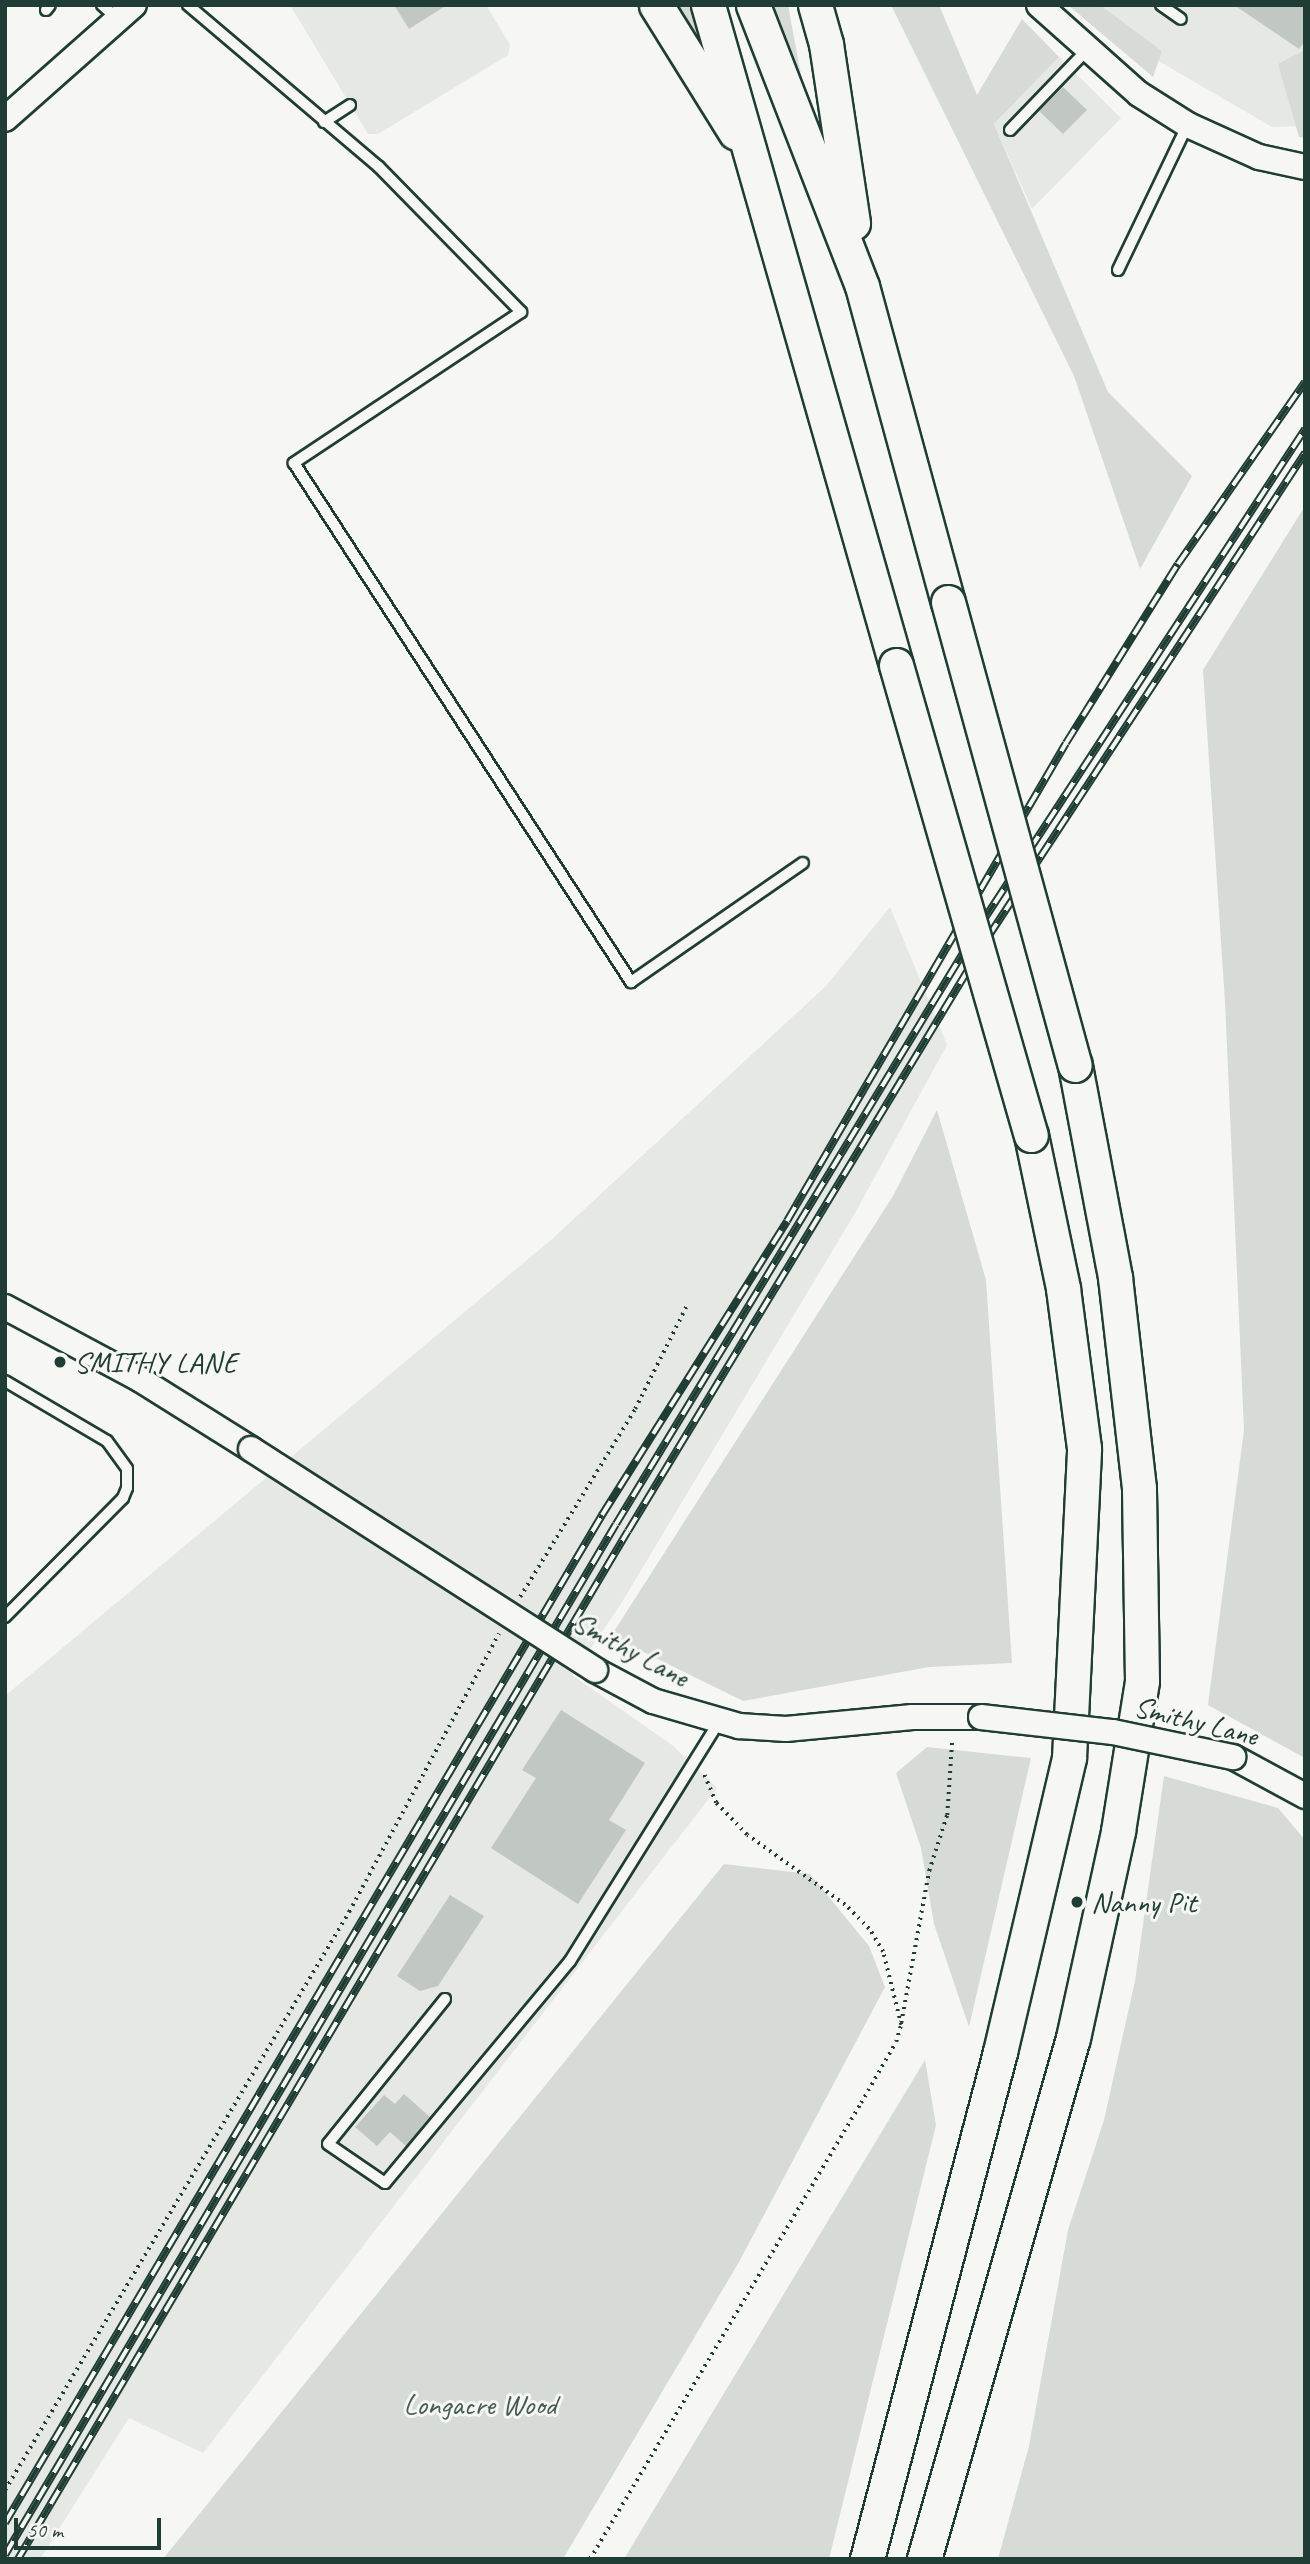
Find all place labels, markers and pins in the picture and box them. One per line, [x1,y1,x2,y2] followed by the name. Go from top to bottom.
[74,1344,236,1380] place label: SMITHY LANE
[52,1354,68,1370] marker: SMITHY LANE
[1091,1884,1196,1920] place label: Nanny Pit
[1069,1894,1085,1910] marker: Nanny Pit

